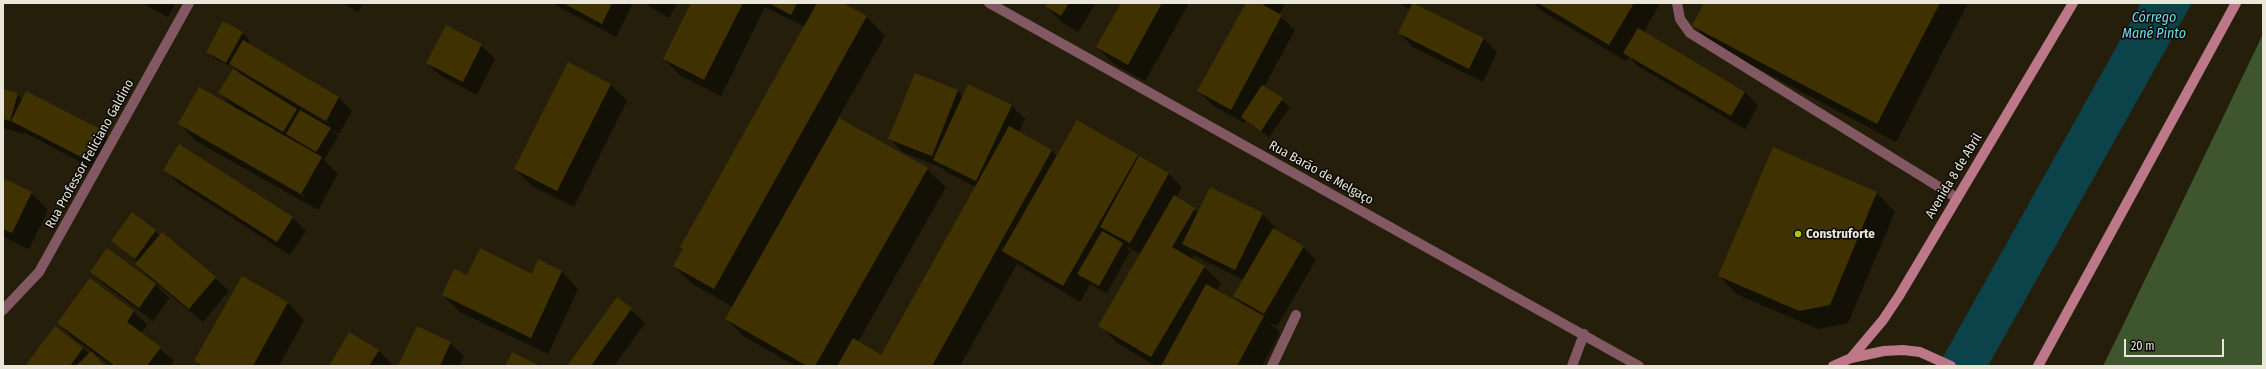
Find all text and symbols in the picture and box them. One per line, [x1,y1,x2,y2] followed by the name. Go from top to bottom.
[2122,10,2186,42] water label: Córrego Mané Pinto
[42,77,138,231] street label: Rua Professor Feliciano Galdino
[1922,131,1986,221] street label: Avenida 8 de Abril
[1266,138,1376,208] street label: Rua Barão de Melgaço
[1806,226,1875,242] place label: Construforte
[1793,229,1803,239] marker: Construforte
[2126,331,2226,357] scale bar
[2131,339,2155,353] text: 20 m

